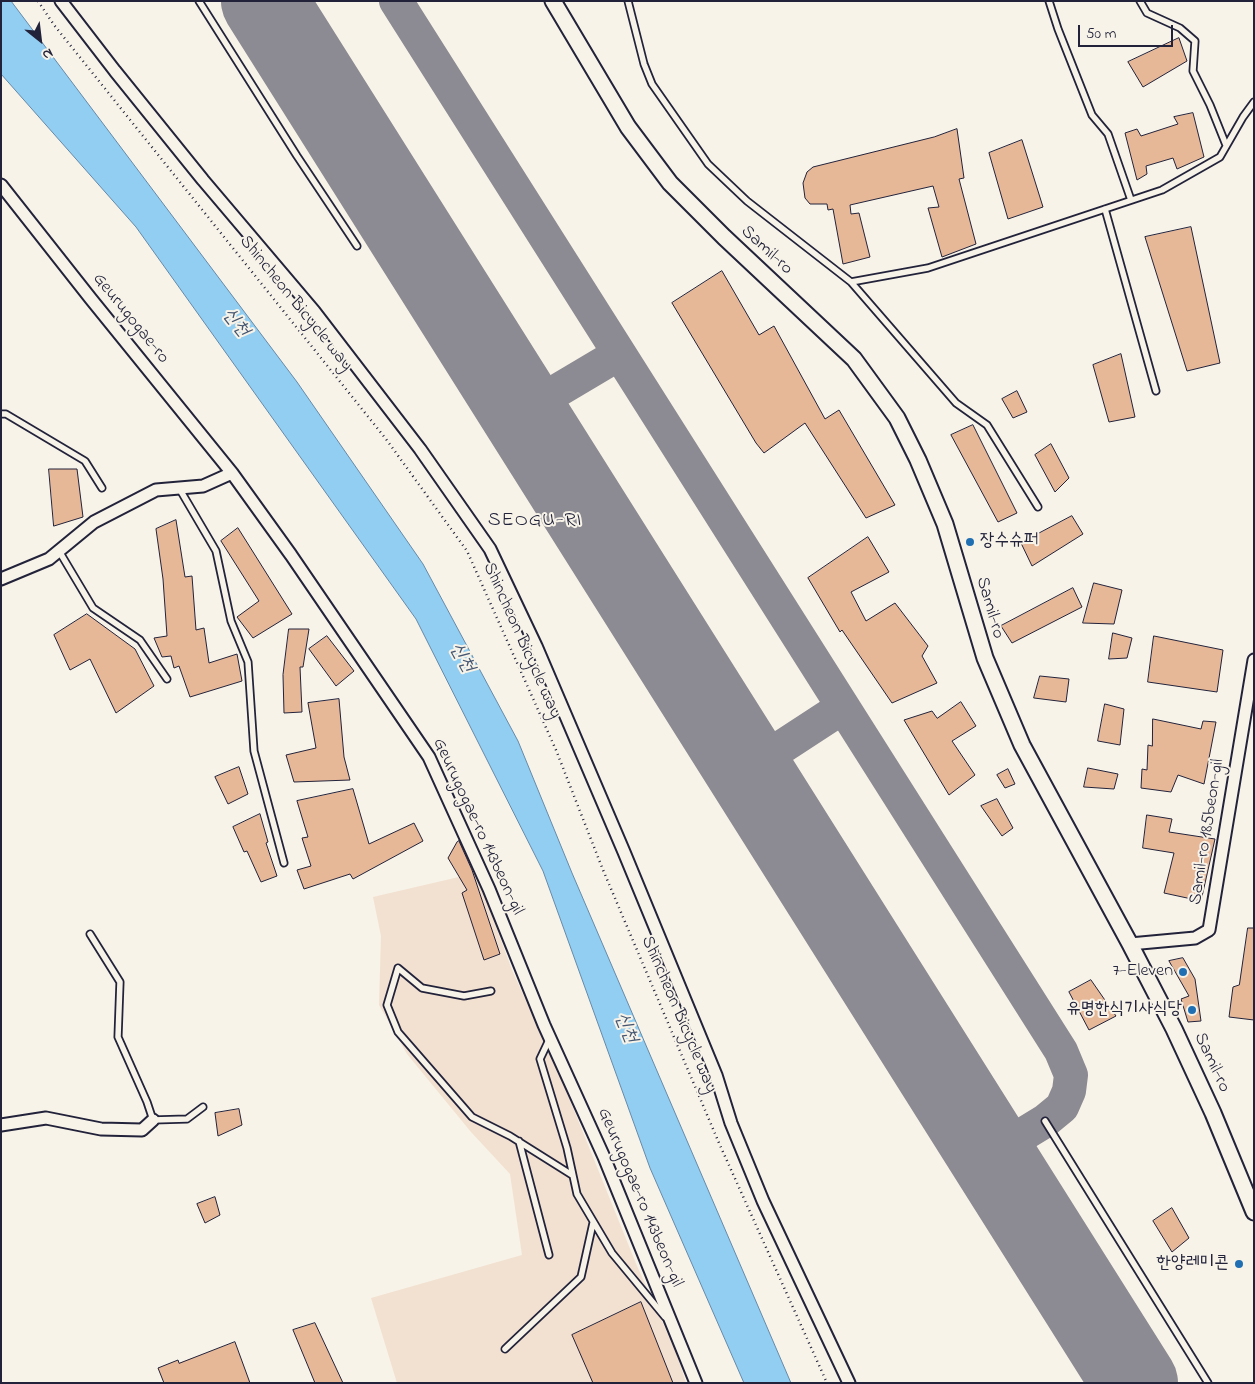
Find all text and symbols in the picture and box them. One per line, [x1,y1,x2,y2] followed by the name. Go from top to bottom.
[15,15,65,65] north arrow
[1080,15,1175,47] scale bar
[1086,23,1116,45] text: 50 m
[38,42,57,65] text: N
[736,222,796,280] street label: Samil-ro
[234,232,356,376] street label: Shincheon Bicycle way
[87,269,173,369] street label: Geurugogae-ro
[217,304,253,342] water label: 신천
[487,510,583,534] district label: SEOGU-RI
[980,531,1038,553] place label: 장수슈퍼
[964,536,976,548] marker: 장수슈퍼
[477,560,565,722] street label: Shincheon Bicycle way
[970,575,1008,641] street label: Samil-ro
[444,639,478,677] water label: 신천
[427,735,527,919] street label: Geurugogae-ro 143beon-gil
[1186,758,1230,906] street label: Samil-ro 185beon-gil
[635,933,721,1097] street label: Shincheon Bicycle way
[1112,961,1173,983] place label: 7-Eleven
[1177,966,1189,978] marker: 7-Eleven
[1066,999,1182,1021] place label: 유명한식기사식당
[1186,1004,1198,1016] marker: 유명한식기사식당
[609,1010,641,1046] water label: 신천
[1188,1030,1234,1096] street label: Samil-ro
[591,1105,687,1291] street label: Geurugogae-ro 143beon-gil
[1157,1253,1229,1275] place label: 한양레미콘
[1233,1258,1245,1270] marker: 한양레미콘

